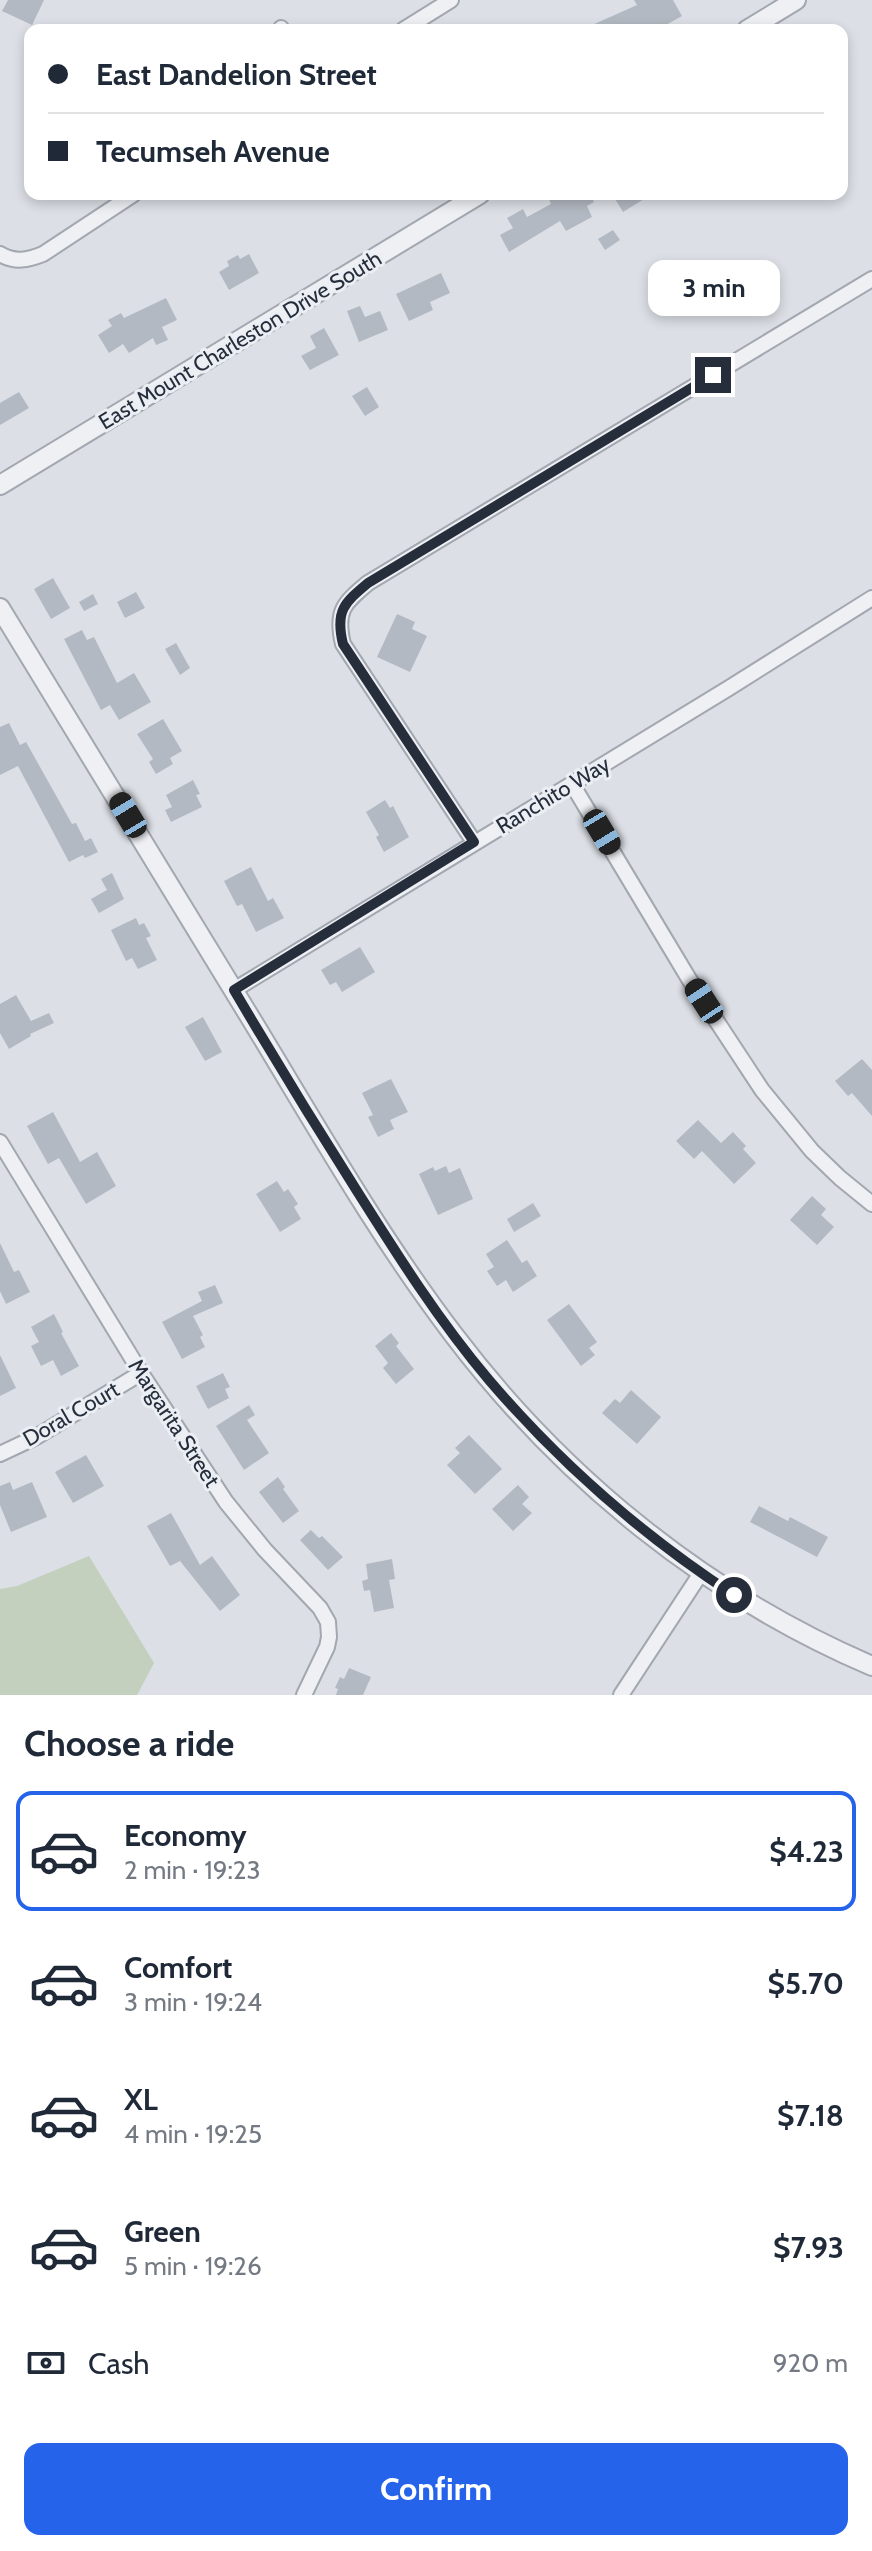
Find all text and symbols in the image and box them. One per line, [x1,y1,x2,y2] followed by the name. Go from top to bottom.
[96,56,377,93] text: East Dandelion Street
[96,133,330,170] text: Tecumseh Avenue
[94,245,386,435] street label: East Mount Charleston Drive South
[647,259,779,315] callout: 3 min
[682,272,746,304] text: 3 min
[695,357,731,393] route end
[491,750,615,840] street label: Ranchito Way
[105,788,151,842] car
[579,805,625,859] car
[681,974,727,1028] car
[122,1354,226,1493] street label: Margarita Street
[18,1375,124,1452] street label: Doral Court
[716,1577,752,1613] route start
[24,1721,234,1765] text: Choose a ride
[28,1815,100,1887] icon: car
[124,1817,247,1854] text: Economy
[769,1833,844,1870] text: $4.23
[124,1854,261,1886] text: 2 min · 19:23
[28,1947,100,2019] icon: car
[124,1949,232,1986] text: Comfort
[768,1965,844,2002] text: $5.70
[124,1986,262,2018] text: 3 min · 19:24
[28,2079,100,2151] icon: car
[124,2081,158,2118] text: XL
[777,2097,844,2134] text: $7.18
[124,2118,262,2150] text: 4 min · 19:25
[28,2211,100,2283] icon: car
[124,2213,201,2250] text: Green
[773,2229,844,2266] text: $7.93
[124,2250,262,2282] text: 5 min · 19:26
[24,2341,68,2385] icon: cash
[88,2345,150,2382] text: Cash
[773,2347,848,2379] text: 920 m
[24,2443,848,2535] button: Confirm

